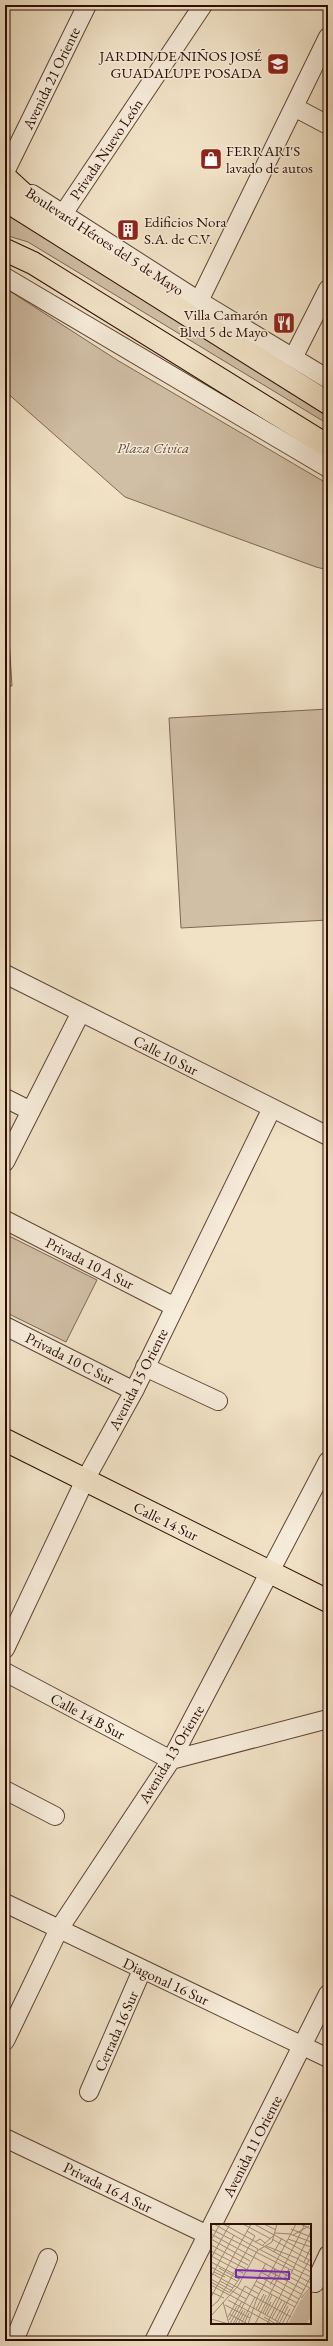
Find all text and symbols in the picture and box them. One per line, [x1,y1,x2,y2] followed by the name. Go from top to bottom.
[18,24,84,133] street label: Avenida 21 Oriente
[98,46,263,82] place label: JARDIN DE NIÑOS JOSÉ GUADALUPE POSADA
[265,51,291,77] school or university icon: JARDIN DE NIÑOS JOSÉ GUADALUPE POSADA
[65,95,147,203] street label: Privada Nuevo León
[226,141,313,177] place label: FERRARI'S lavado de autos
[198,146,224,172] shop icon: FERRARI'S lavado de autos
[22,183,188,299] street label: Boulevard Héroes del 5 de Mayo
[144,212,226,248] place label: Edificios Nora S.A. de C.V.
[115,217,141,243] building icon: Edificios Nora S.A. de C.V.
[179,305,268,341] place label: Villa Camarón Blvd 5 de Mayo
[271,310,297,336] restaurant icon: Villa Camarón Blvd 5 de Mayo
[117,438,189,457] park label: Plaza Cívica
[131,1031,201,1079] street label: Calle 10 Sur
[43,1233,137,1293] street label: Privada 10 A Sur
[104,1325,172,1434] street label: Avenida 15 Oriente
[23,1328,117,1388] street label: Privada 10 C Sur
[130,1497,202,1545] street label: Calle 14 Sur
[47,1688,129,1744] street label: Calle 14 B Sur
[134,1701,208,1807] street label: Avenida 13 Oriente
[120,1953,212,2009] street label: Diagonal 16 Sur
[90,1988,142,2074] street label: Cerrada 16 Sur
[218,2092,286,2201] street label: Avenida 11 Oriente
[60,2157,156,2217] street label: Privada 16 A Sur
[211,2224,311,2324] inset map

